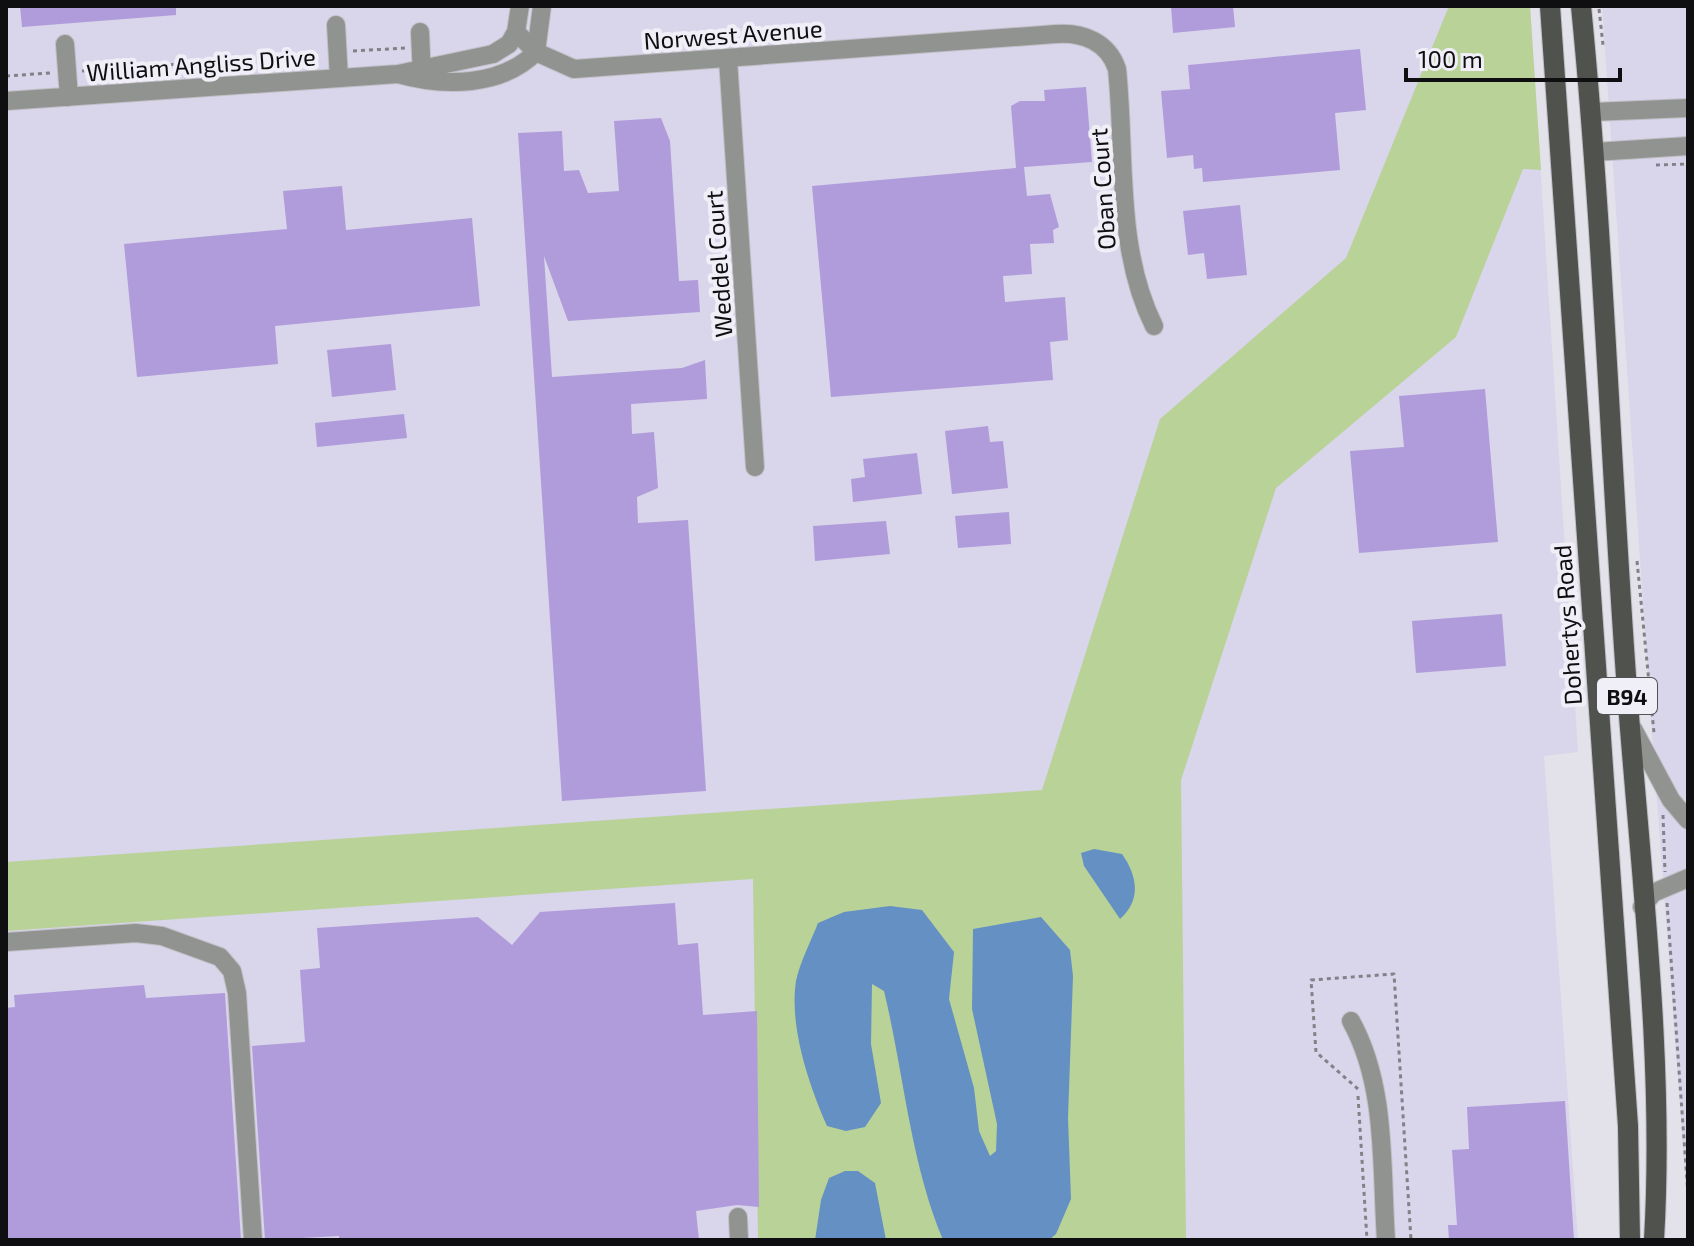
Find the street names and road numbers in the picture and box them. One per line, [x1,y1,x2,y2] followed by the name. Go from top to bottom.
[643,13,823,55] street label: Norwest Avenue
[85,42,317,86] street label: William Angliss Drive
[1083,127,1121,251] street label: Oban Court
[698,190,738,338] street label: Weddel Court
[1547,544,1587,706] street label: Dohertys Road
[1597,678,1657,714] road number: B94

